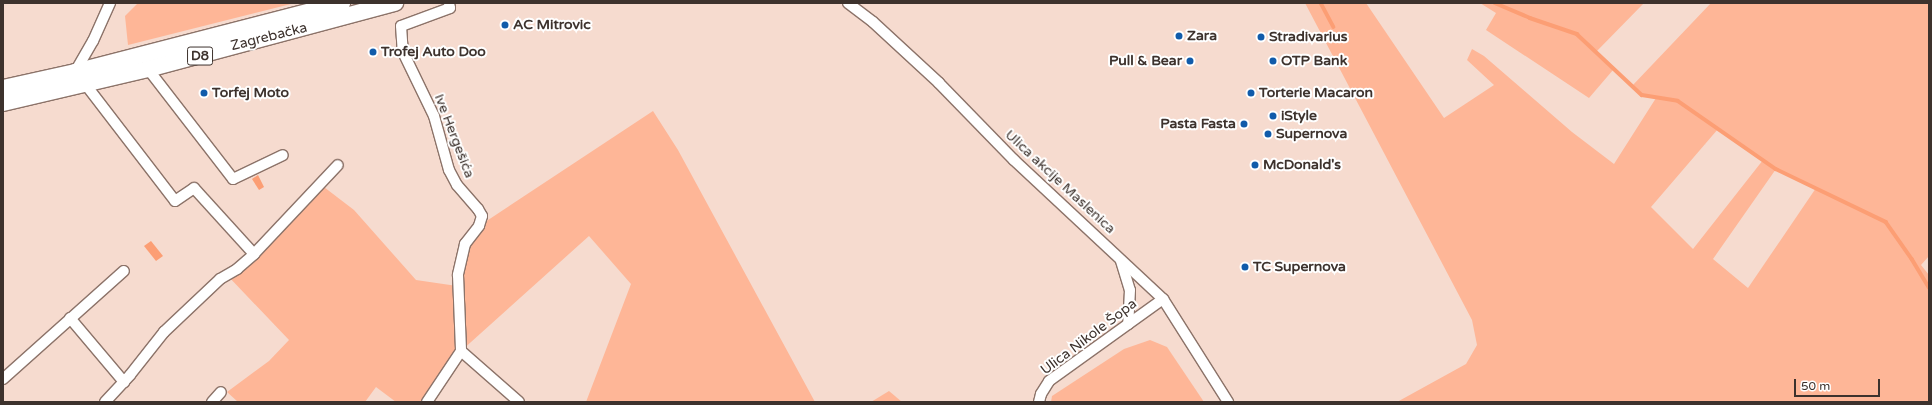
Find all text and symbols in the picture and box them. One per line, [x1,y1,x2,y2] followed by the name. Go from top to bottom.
[513,17,591,33] place label: AC Mitrovic
[229,19,309,55] street label: Zagrebačka
[500,20,510,30] marker: AC Mitrovic
[1187,28,1217,44] place label: Zara
[1269,29,1348,45] place label: Stradivarius
[1174,31,1184,41] marker: Zara
[1256,32,1266,42] marker: Stradivarius
[381,44,486,60] place label: Trofej Auto Doo
[187,45,213,67] road number: D8
[368,47,378,57] marker: Trofej Auto Doo
[1109,53,1182,69] place label: Pull & Bear
[1281,53,1347,69] place label: OTP Bank
[1185,56,1195,66] marker: Pull & Bear
[1268,56,1278,66] marker: OTP Bank
[212,85,289,101] place label: Torfej Moto
[1259,85,1373,101] place label: Torterie Macaron
[199,88,209,98] marker: Torfej Moto
[1246,88,1256,98] marker: Torterie Macaron
[430,92,478,180] street label: Ive Hergešića
[1281,108,1317,124] place label: iStyle
[1268,111,1278,121] marker: iStyle
[1160,116,1236,132] place label: Pasta Fasta
[1239,119,1249,129] marker: Pasta Fasta
[1276,126,1347,142] place label: Supernova
[1001,127,1119,237] street label: Ulica akcije Maslenica
[1263,129,1273,139] marker: Supernova
[1263,157,1341,173] place label: McDonald's
[1250,160,1260,170] marker: McDonald's
[1253,259,1346,275] place label: TC Supernova
[1240,262,1250,272] marker: TC Supernova
[1038,295,1140,379] street label: Ulica Nikole Šopa
[1796,371,1882,397] scale bar
[1801,379,1830,393] text: 50 m

